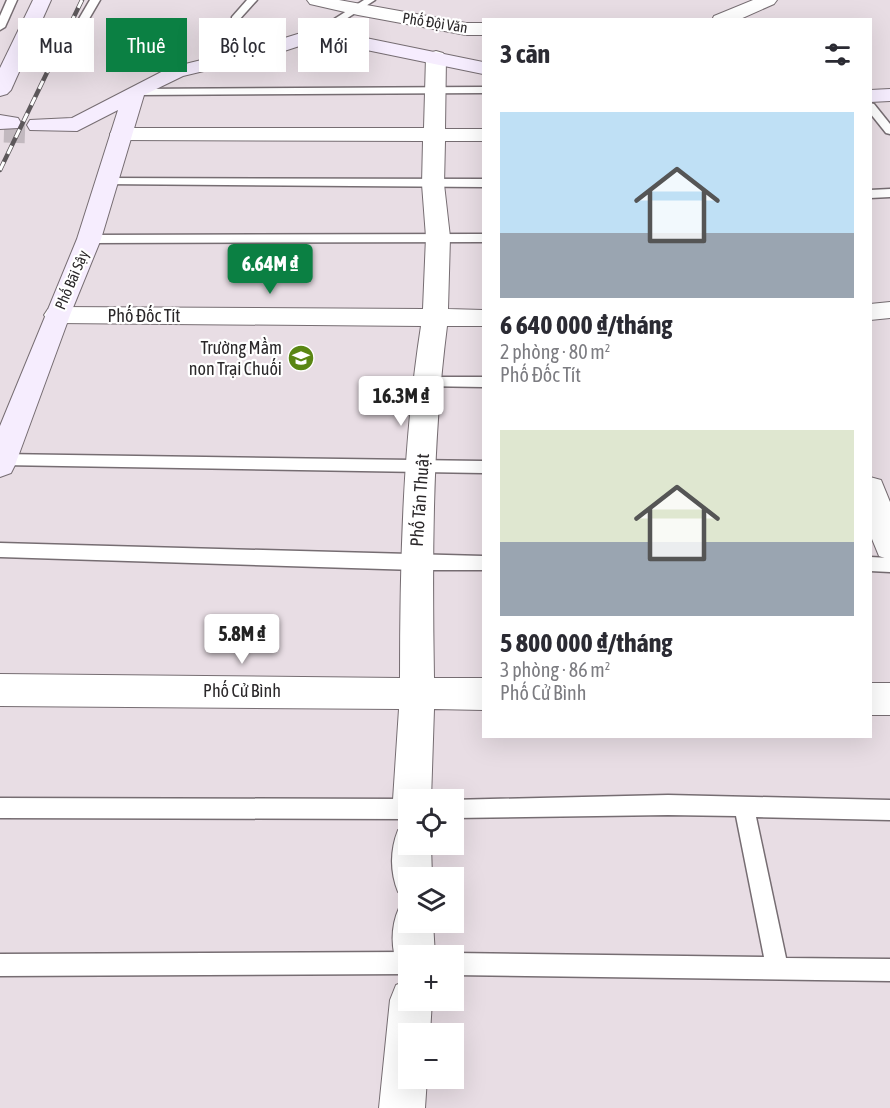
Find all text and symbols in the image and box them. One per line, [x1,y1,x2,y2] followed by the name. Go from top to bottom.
[401,9,469,36] street label: Phố Đội Văn
[18,18,94,72] chip: Mua
[106,18,187,72] chip: Thuê
[199,18,286,72] chip: Bộ lọc
[298,18,369,72] chip: Mới
[821,38,854,71] icon: filters
[500,39,550,69] text: 3 căn
[623,151,731,259] icon: home
[215,244,325,295] pin: 6.64M ₫
[51,248,92,312] street label: Phố Bãi Sậy
[242,252,298,275] text: 6.64M ₫
[107,304,181,326] street label: Phố Đốc Tít
[500,310,672,340] text: 6 640 000 ₫/tháng
[189,336,282,379] place label: Trường Mầm non Trại Chuối
[500,340,610,363] text: 2 phòng · 80 m²
[286,343,316,373] school or university icon: Trường Mầm non Trại Chuối
[500,363,581,386] text: Phố Đốc Tít
[346,376,456,427] pin: 16.3M ₫
[373,384,429,407] text: 16.3M ₫
[405,453,433,547] street label: Phố Tán Thuật
[623,469,731,577] icon: home
[193,614,291,665] pin: 5.8M ₫
[218,622,266,645] text: 5.8M ₫
[500,628,672,658] text: 5 800 000 ₫/tháng
[500,658,610,681] text: 3 phòng · 86 m²
[203,679,281,701] street label: Phố Cử Bình
[500,681,587,704] text: Phố Cử Bình
[398,789,464,1089] map controls
[398,789,464,855] button: locate
[398,867,464,933] button: layers
[398,945,464,1011] button: +
[398,1023,464,1089] button: −

